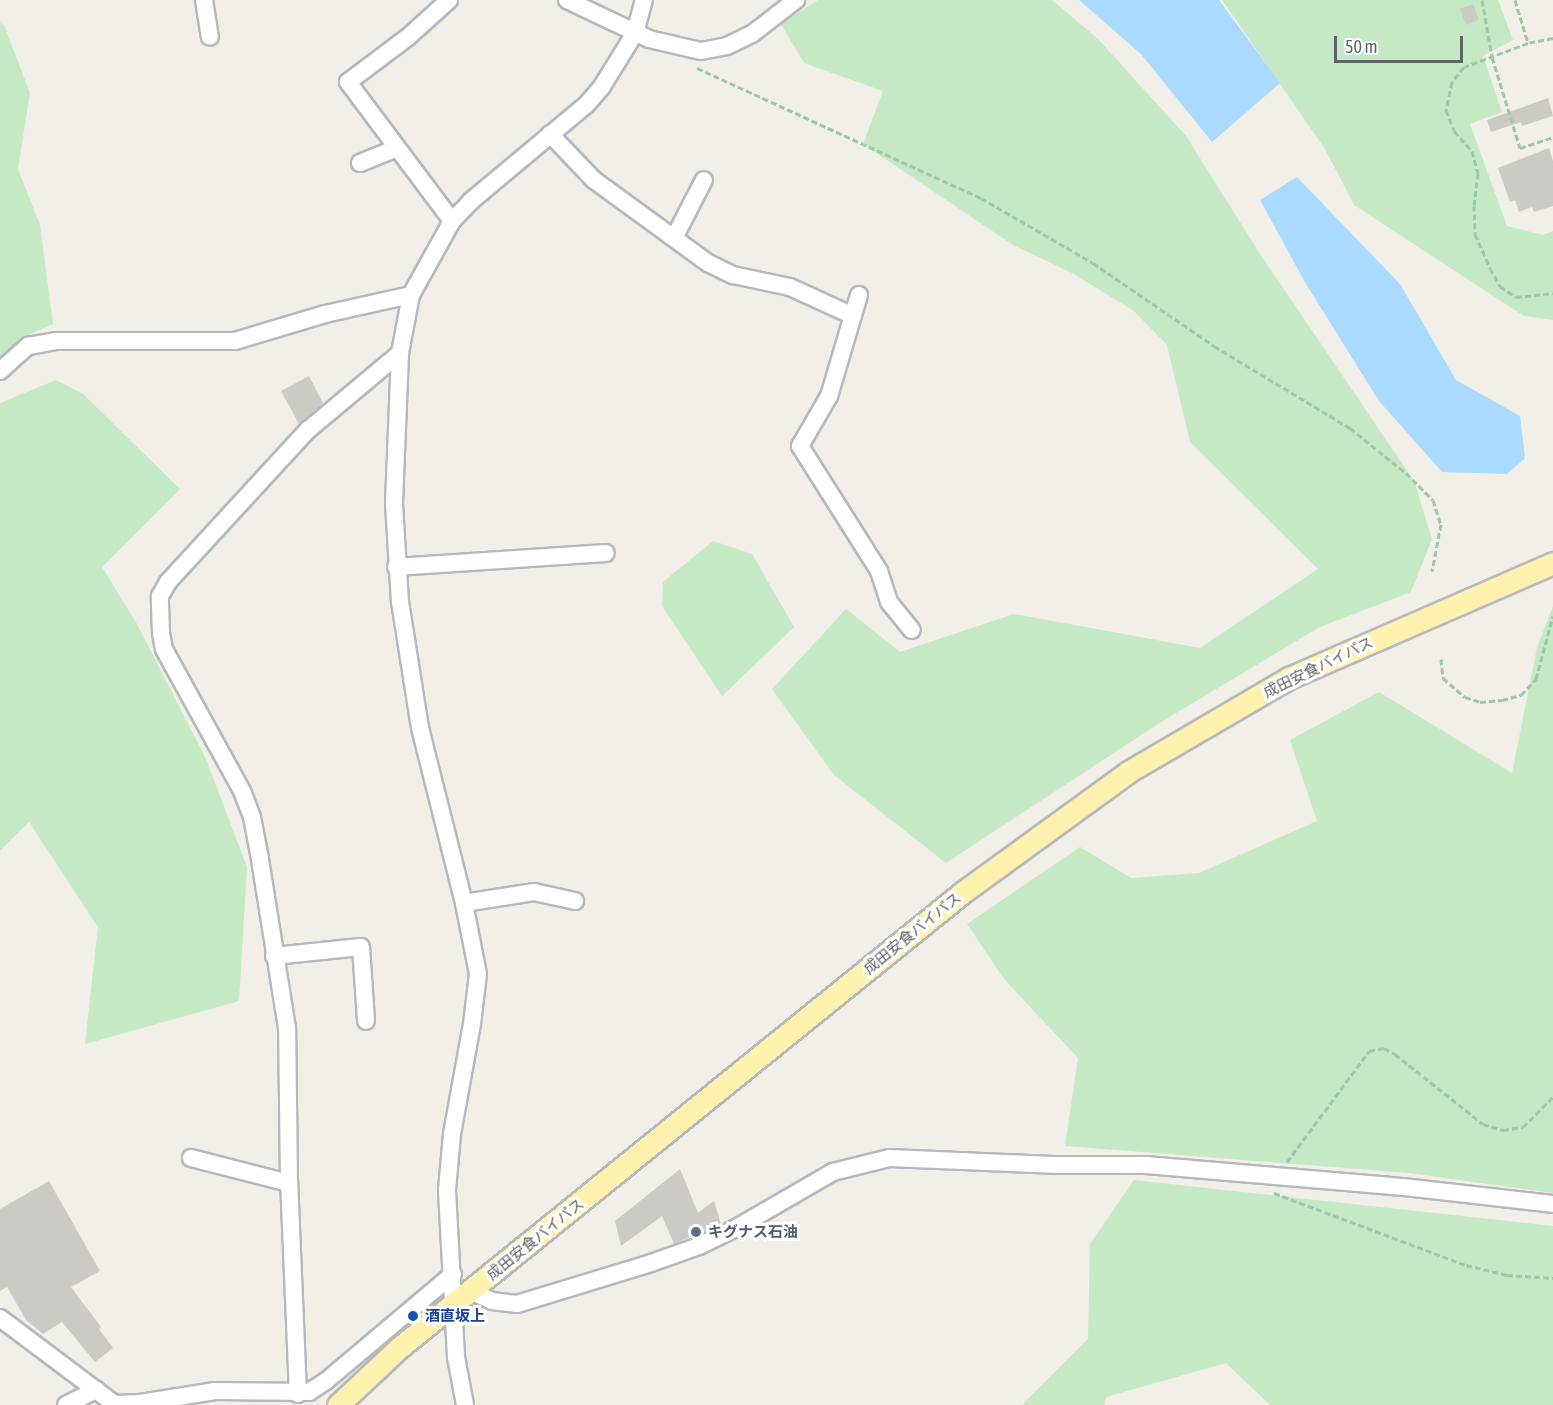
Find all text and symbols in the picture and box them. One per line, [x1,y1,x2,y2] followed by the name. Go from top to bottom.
[1337,24,1466,62] scale bar
[1345,36,1377,57] text: 50 m
[1260,633,1376,701] street label: 成田安食バイパス
[860,888,964,978] street label: 成田安食バイパス
[483,1194,587,1284] street label: 成田安食バイパス
[708,1223,798,1241] place label: キグナス石油
[689,1225,703,1239] marker: キグナス石油
[425,1307,485,1325] place label: 酒直坂上
[406,1309,420,1323] marker: 酒直坂上

